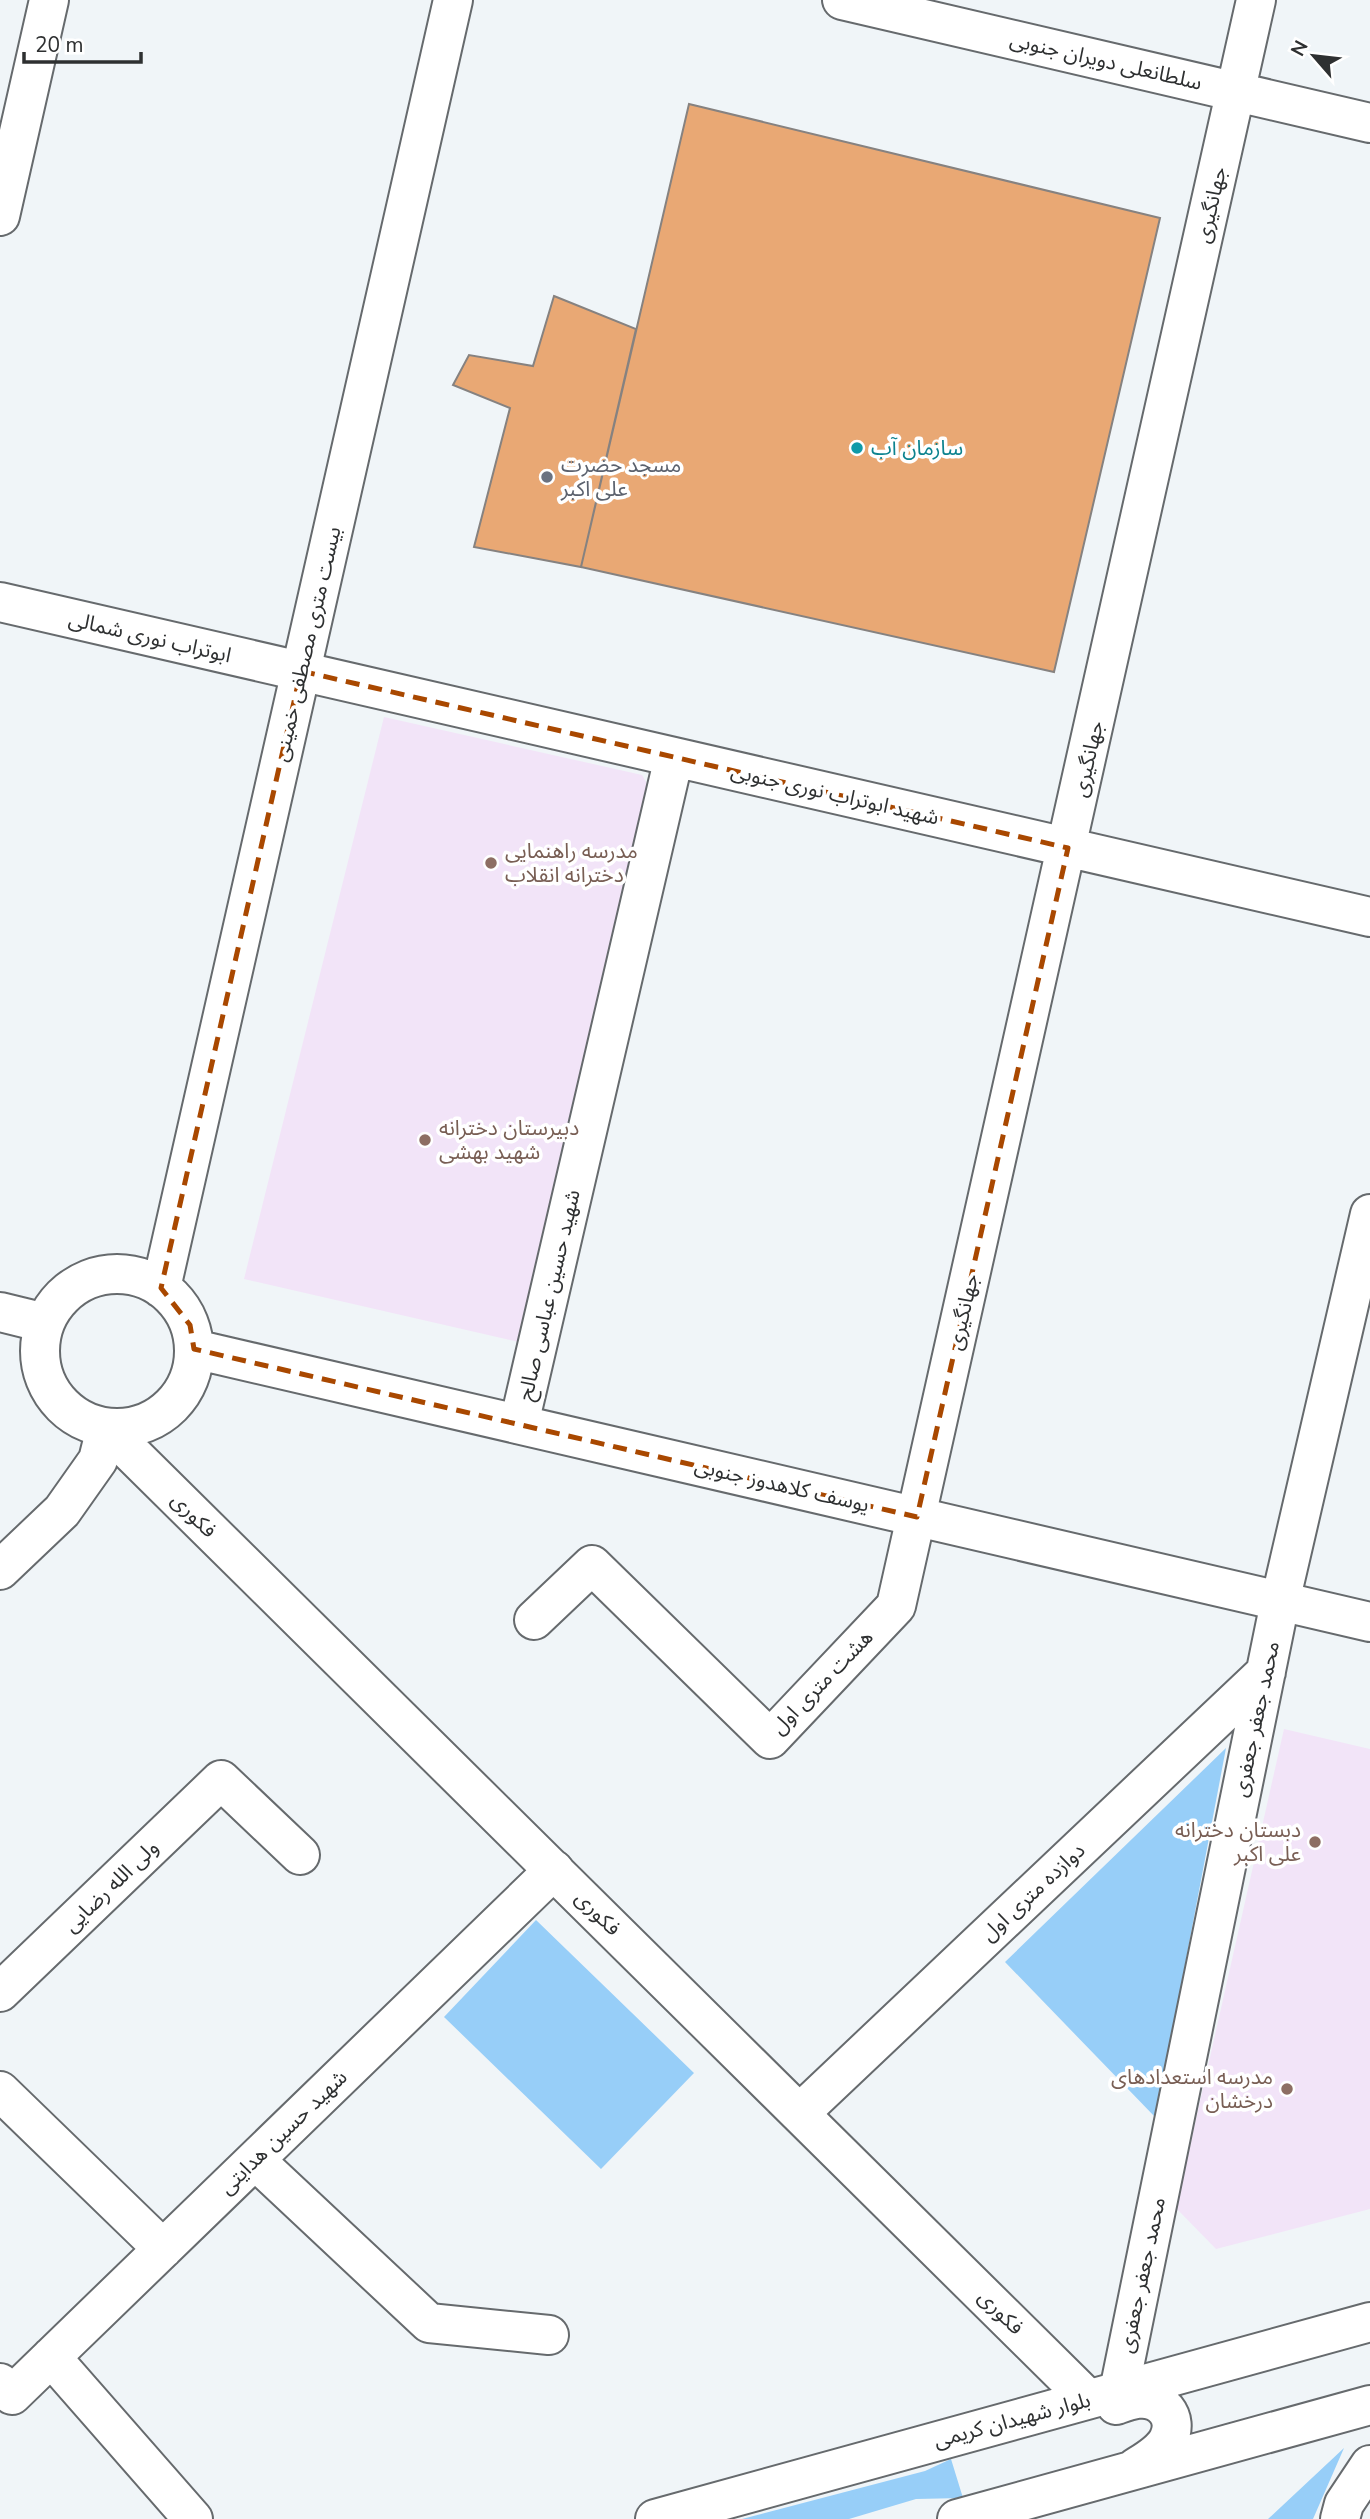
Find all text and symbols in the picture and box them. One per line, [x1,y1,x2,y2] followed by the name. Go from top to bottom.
[24,21,142,65] scale bar
[1279,21,1349,91] north arrow
[1007,25,1205,97] street label: سلطانعلی دویران جنوبی
[35,31,84,59] text: 20 m
[1285,36,1315,61] text: N
[1189,164,1233,246] street label: جهانگیری
[871,434,963,462] place label: سازمان آب
[849,440,865,456] marker: سازمان آب
[560,451,681,503] place label: مسجد حضرت علی اکبر
[539,469,555,485] marker: مسجد حضرت علی اکبر
[266,524,348,764] street label: بیست متری مصطفی خمینی
[66,605,234,669] street label: ابوتراب نوری شمالی
[1066,718,1110,800] street label: جهانگیری
[728,756,942,832] street label: شهید ابوتراب نوری جنوبی
[505,837,638,889] place label: مدرسه راهنمایی دخترانه انقلاب
[483,855,499,871] marker: مدرسه راهنمایی دخترانه انقلاب
[439,1114,579,1166] place label: دبیرستان دخترانه شهید بهشی
[417,1132,433,1148] marker: دبیرستان دخترانه شهید بهشی
[511,1187,588,1403] street label: شهید حسین عباسی صالح
[941,1271,985,1353] street label: جهانگیری
[692,1451,872,1519] street label: یوسف کلاهدوز جنوبی
[165,1486,223,1544] street label: فکوری
[765,1623,879,1741] street label: هشت متری اول
[1226,1639,1286,1799] street label: محمد جعفر جعفری
[1175,1816,1301,1868] place label: دبستان دخترانه علی اکبر
[57,1834,165,1938] street label: ولی الله رضایی
[1307,1834,1323,1850] marker: دبستان دخترانه علی اکبر
[975,1836,1091,1948] street label: دوازده متری اول
[569,1884,627,1942] street label: فکوری
[1111,2063,1273,2115] place label: مدرسه استعدادهای درخشان
[213,2064,353,2200] street label: شهید حسین هدایتی
[1279,2081,1295,2097] marker: مدرسه استعدادهای درخشان
[1112,2195,1172,2355] street label: محمد جعفر جعفری
[972,2283,1030,2341] street label: فکوری
[931,2386,1093,2454] street label: بلوار شهیدان کریمی

